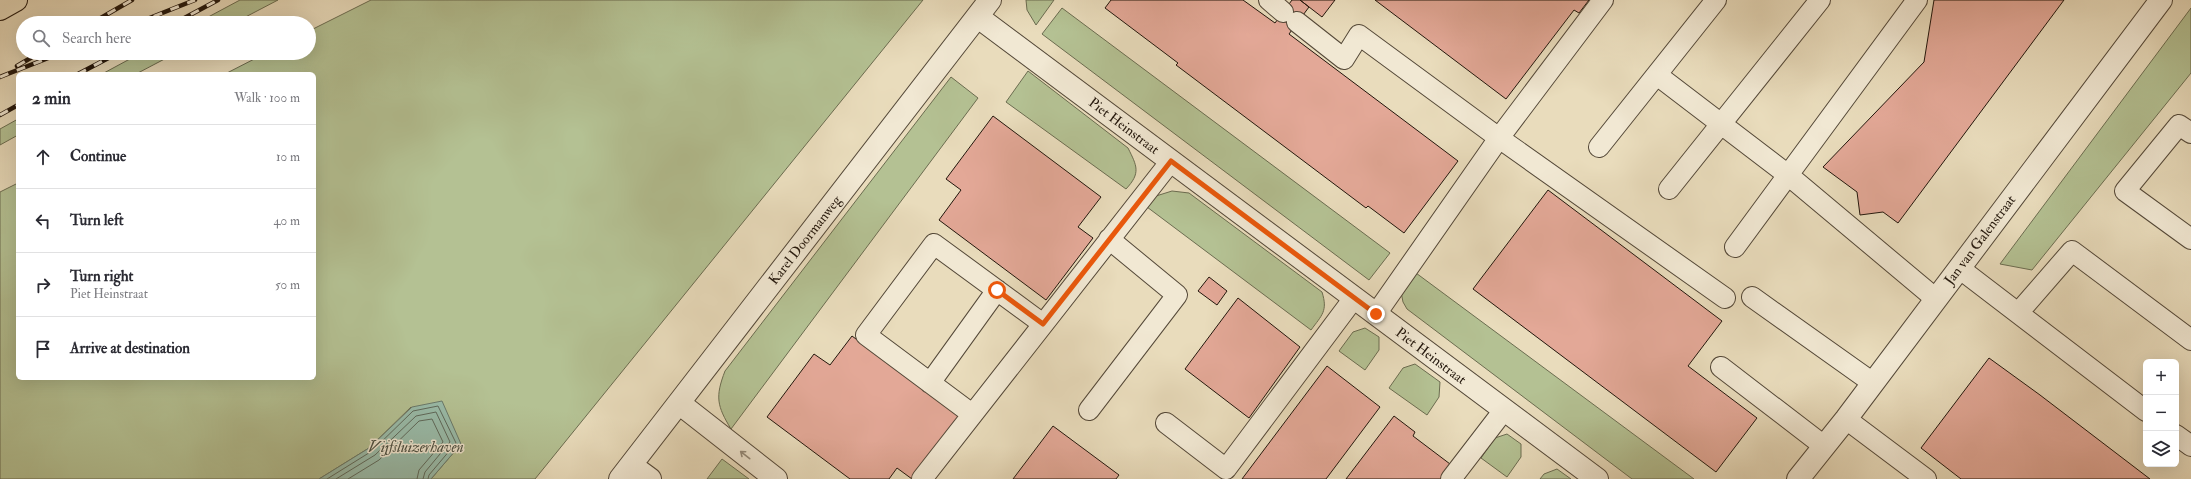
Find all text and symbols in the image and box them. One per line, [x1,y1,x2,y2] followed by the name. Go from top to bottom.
[16,16,316,60] search box
[30,27,52,49] icon: search
[62,29,131,48] text: Search here
[32,88,71,109] text: 2 min
[234,90,300,106] text: Walk · 100 m
[1085,94,1163,158] street label: Piet Heinstraat
[32,146,54,168] icon: ahead
[70,147,126,166] text: Continue
[276,149,300,165] text: 10 m
[765,191,846,288] street label: Karel Doormanweg
[1940,191,2020,289] street label: Jan van Galenstraat
[32,210,54,232] icon: left
[70,211,124,230] text: Turn left
[274,213,300,229] text: 40 m
[70,267,133,286] text: Turn right
[32,274,54,296] icon: right
[275,277,300,293] text: 50 m
[988,281,1006,299] route start
[70,286,148,302] text: Piet Heinstraat
[1367,305,1385,323] route end
[1392,324,1470,388] street label: Piet Heinstraat
[32,338,54,360] icon: arrive
[70,339,190,358] text: Arrive at destination
[2143,359,2179,467] map controls
[2143,359,2179,395] button: +
[2143,395,2179,431] button: −
[2143,431,2179,467] button: layers
[368,438,464,457] water label: Vijfsluizerhaven
[740,451,751,459] one-way arrow

